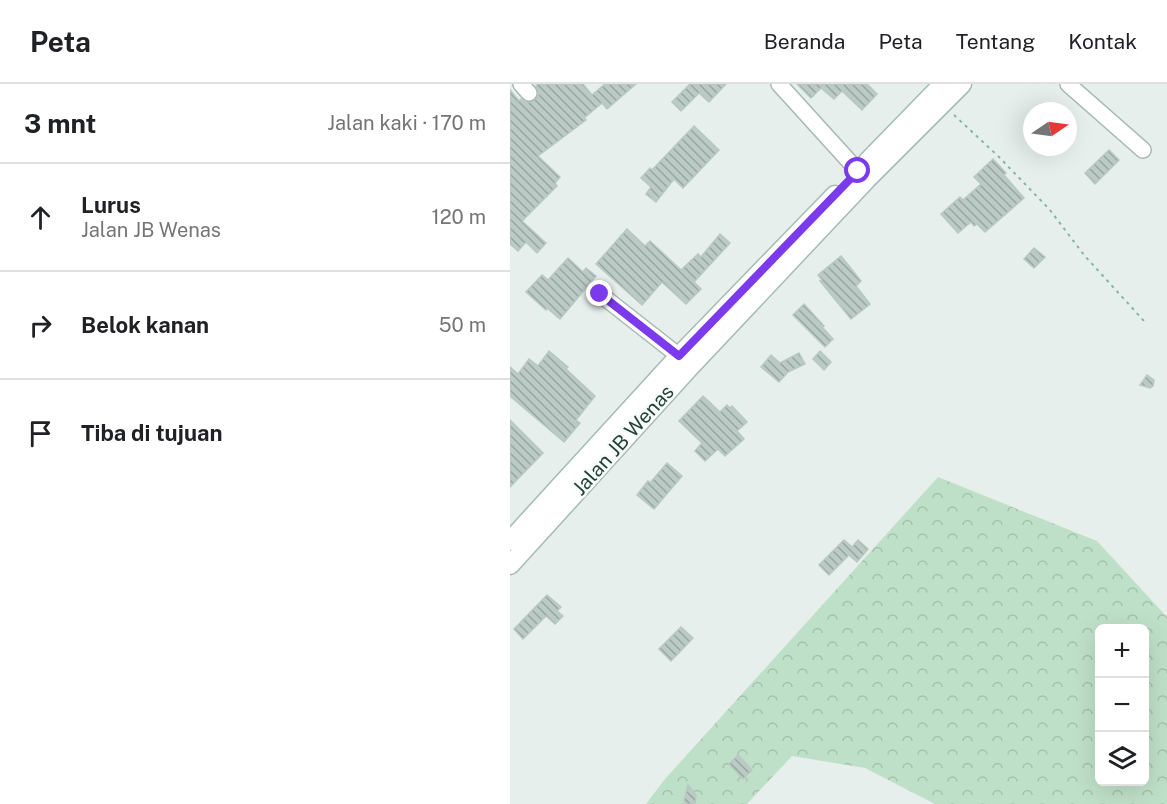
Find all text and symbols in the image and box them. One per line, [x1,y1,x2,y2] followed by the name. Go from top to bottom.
[30,25,91,58] text: Peta
[764,29,845,54] text: Beranda
[878,29,923,54] text: Peta
[956,29,1035,54] text: Tentang
[1068,29,1137,54] text: Kontak
[1023,102,1077,156] north arrow
[24,108,96,139] text: 3 mnt
[327,111,486,135] text: Jalan kaki · 170 m
[844,157,870,183] route start
[81,192,141,218] text: Lurus
[24,201,57,234] icon: ahead
[432,205,486,229] text: 120 m
[81,218,221,242] text: Jalan JB Wenas
[586,280,612,306] route end
[24,309,57,342] icon: right
[81,312,209,338] text: Belok kanan
[439,313,486,337] text: 50 m
[567,380,679,500] street label: Jalan JB Wenas
[24,417,57,450] icon: arrive
[81,420,222,446] text: Tiba di tujuan
[1095,624,1149,786] map controls
[1095,624,1149,678] button: +
[1095,678,1149,732] button: −
[1095,732,1149,786] button: layers

